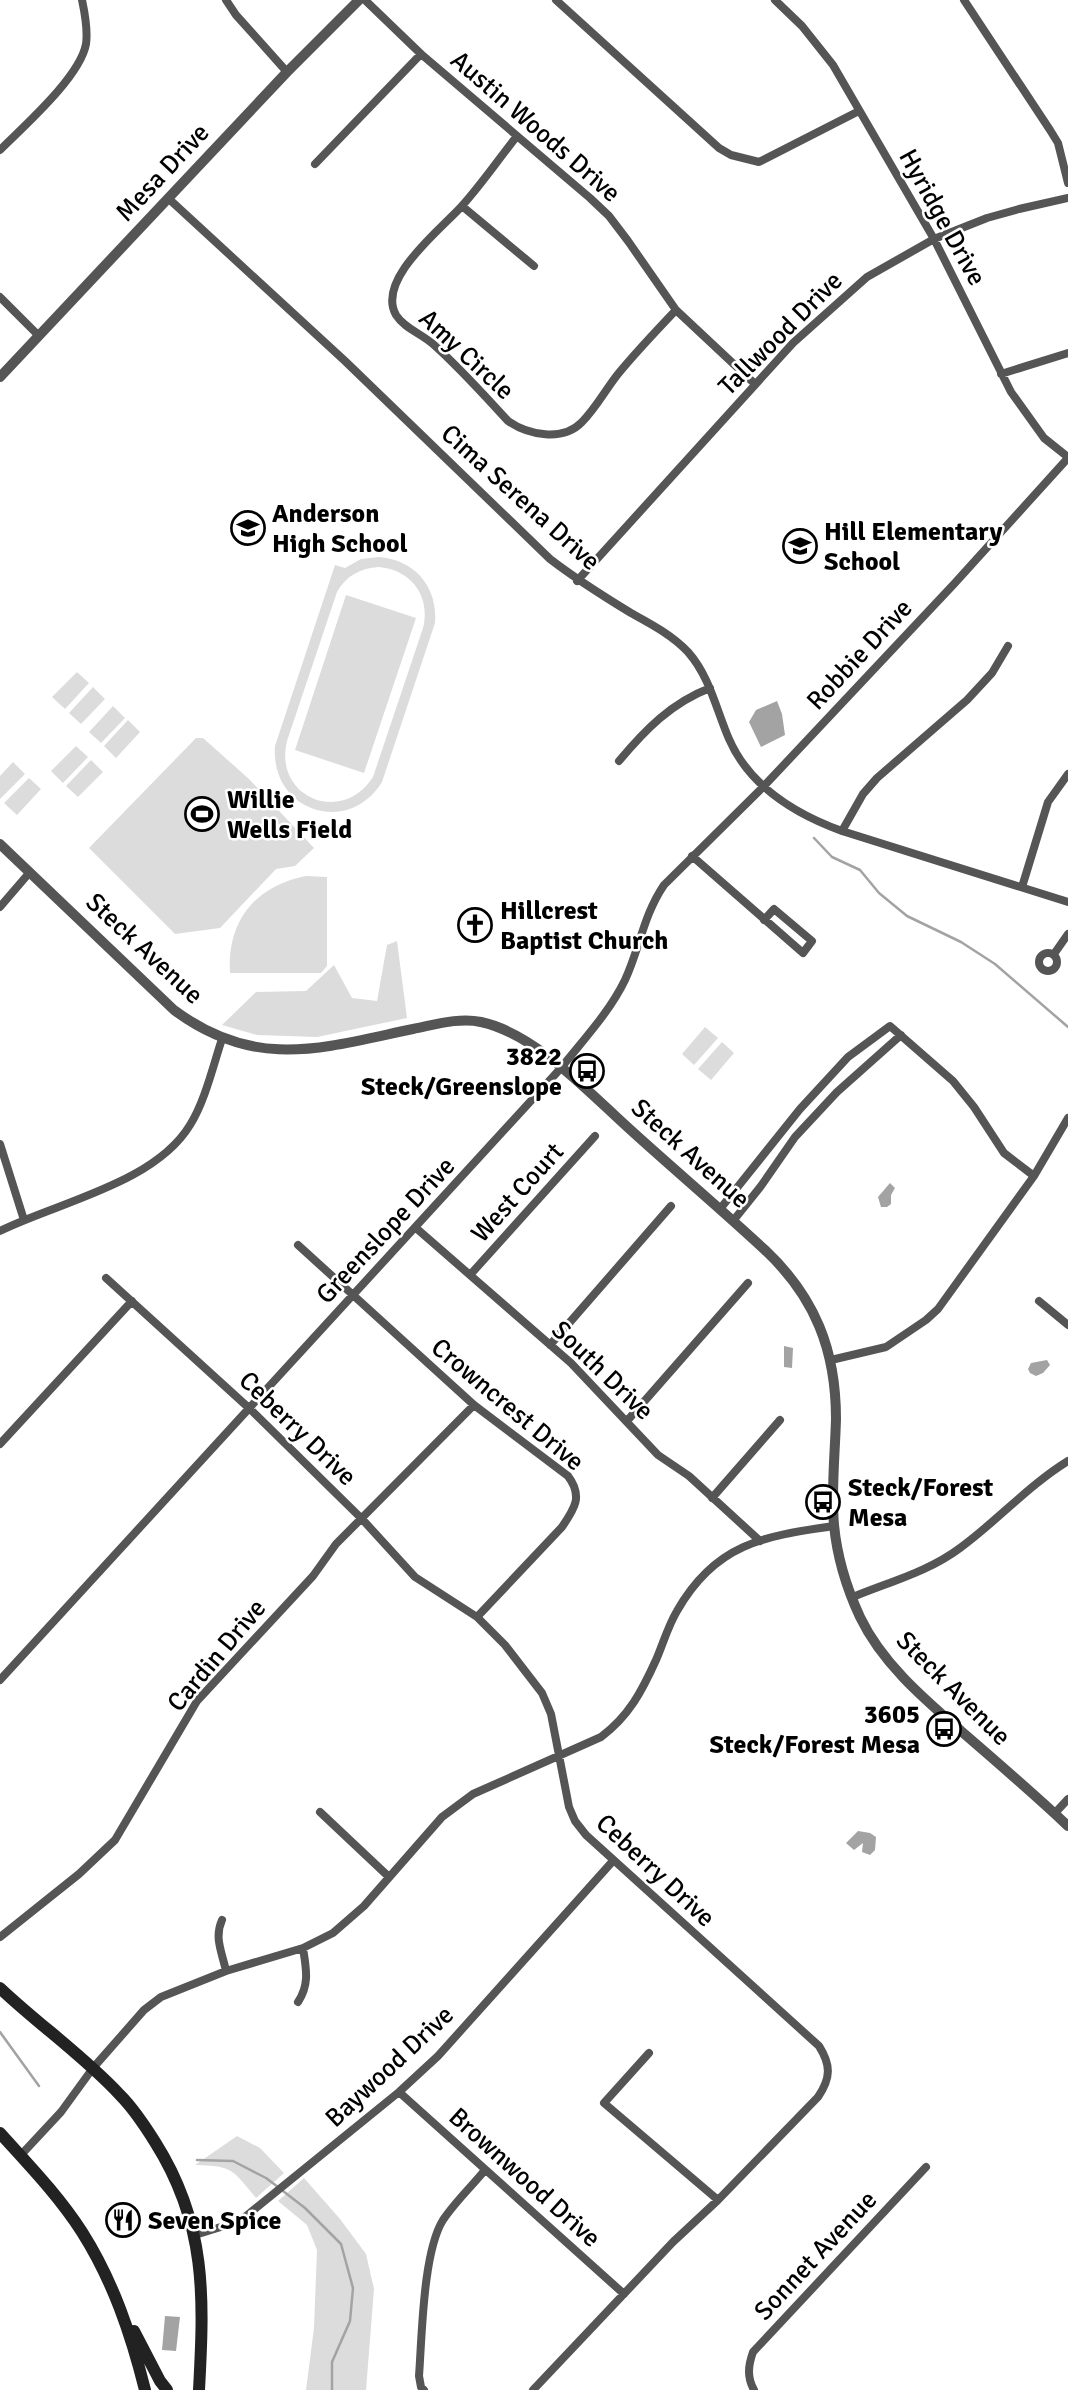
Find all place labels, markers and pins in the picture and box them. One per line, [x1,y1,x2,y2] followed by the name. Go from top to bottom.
[272,498,408,560] place label: Anderson High School
[229,509,267,547] school or university icon: Anderson High School
[824,516,1002,578] place label: Hill Elementary School
[781,527,819,565] school or university icon: Hill Elementary School
[227,784,352,846] place label: Willie Wells Field
[183,795,221,833] sports icon: Willie Wells Field
[500,895,668,957] place label: Hillcrest Baptist Church
[456,906,494,944] church icon: Hillcrest Baptist Church
[361,1041,562,1103] place label: 3822 Steck/Greenslope
[568,1052,606,1090] bus stop icon: 3822 Steck/Greenslope
[848,1472,994,1534] place label: Steck/Forest Mesa
[804,1483,842,1521] bus stop icon: Steck/Forest Mesa
[710,1699,920,1761] place label: 3605 Steck/Forest Mesa
[925,1710,963,1748] bus stop icon: 3605 Steck/Forest Mesa
[104,2201,142,2239] restaurant icon: Seven Spice
[148,2205,282,2237] place label: Seven Spice

